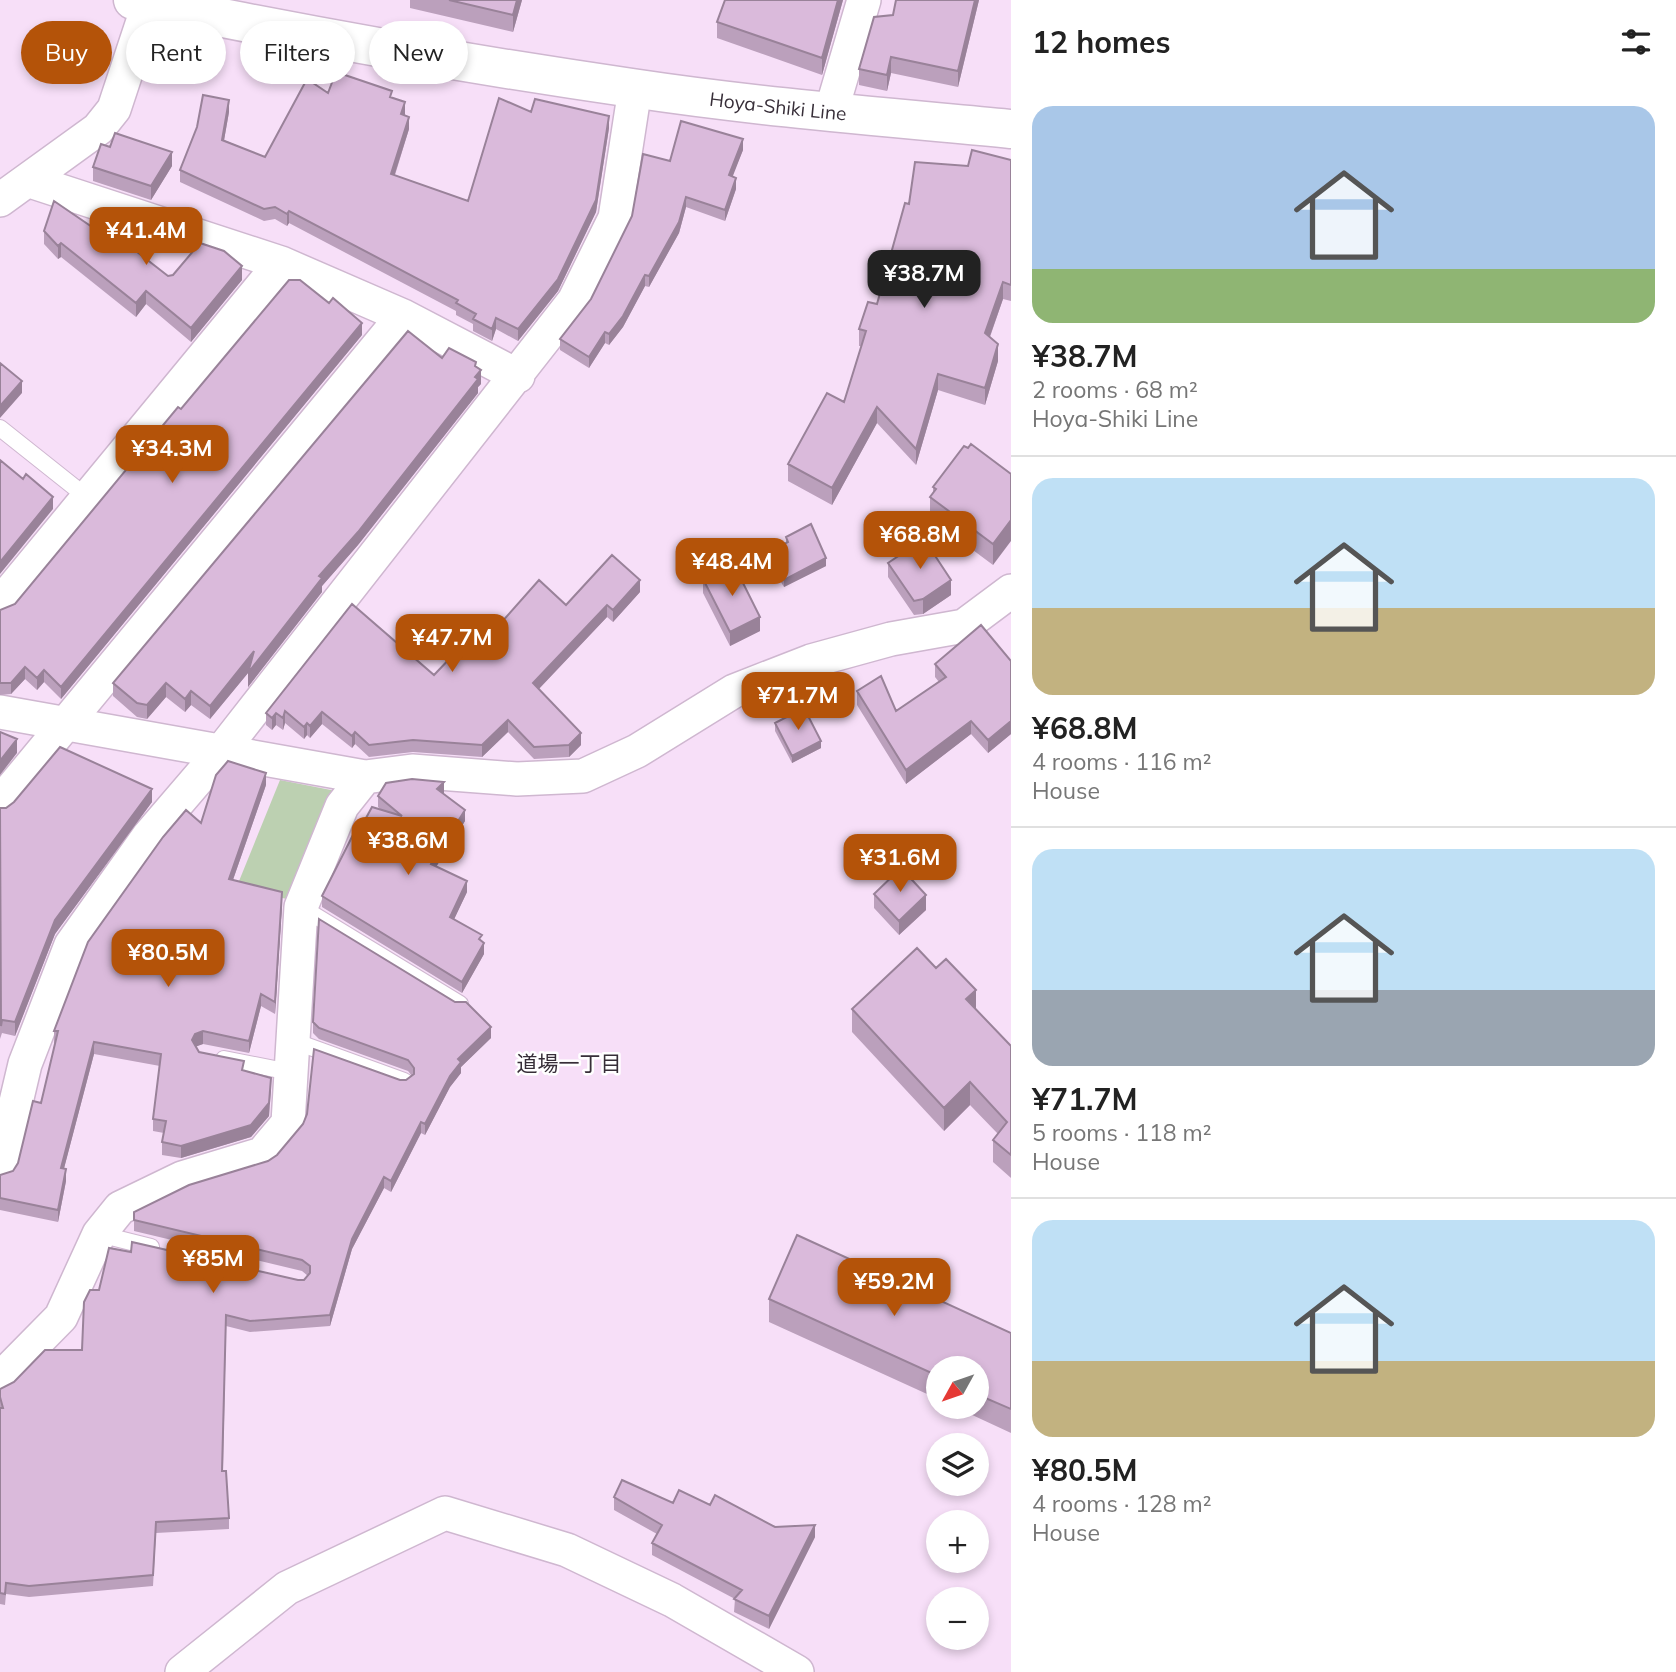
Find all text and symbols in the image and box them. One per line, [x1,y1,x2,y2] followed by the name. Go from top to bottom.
[21,21,112,84] chip: Buy
[126,21,226,84] chip: Rent
[240,21,355,84] chip: Filters
[369,21,468,84] chip: New
[1032,23,1171,61] text: 12 homes
[1617,23,1655,61] icon: filters
[708,87,848,126] street label: Hoya-Shiki Line
[1281,152,1407,278] icon: home
[89,208,203,267] pin: ¥41.4M
[106,215,186,244] text: ¥41.4M
[867,250,981,310] pin: ¥38.7M
[884,258,964,287] text: ¥38.7M
[1032,337,1138,375] text: ¥38.7M
[1032,375,1198,404] text: 2 rooms · 68 m²
[1032,404,1198,433] text: Hoya-Shiki Line
[115,426,229,485] pin: ¥34.3M
[132,433,212,462] text: ¥34.3M
[863,512,977,571] pin: ¥68.8M
[880,519,960,548] text: ¥68.8M
[1281,524,1407,650] icon: home
[675,538,789,598] pin: ¥48.4M
[692,546,772,575] text: ¥48.4M
[395,614,509,674] pin: ¥47.7M
[412,622,492,651] text: ¥47.7M
[741,672,855,732] pin: ¥71.7M
[758,680,838,709] text: ¥71.7M
[1032,709,1138,747] text: ¥68.8M
[1032,747,1212,776] text: 4 rooms · 116 m²
[1032,776,1100,805] text: House
[351,818,465,877] pin: ¥38.6M
[368,825,448,854] text: ¥38.6M
[843,834,957,894] pin: ¥31.6M
[860,842,940,871] text: ¥31.6M
[1281,895,1407,1021] icon: home
[111,930,225,989] pin: ¥80.5M
[128,937,208,966] text: ¥80.5M
[517,1050,622,1076] district label: 道場一丁目
[1032,1080,1138,1118] text: ¥71.7M
[1032,1118,1212,1147] text: 5 rooms · 118 m²
[1032,1147,1100,1176] text: House
[172,1236,254,1295] pin: ¥85M
[182,1243,244,1272] text: ¥85M
[837,1258,951,1318] pin: ¥59.2M
[854,1266,934,1295] text: ¥59.2M
[1281,1266,1407,1392] icon: home
[926,1356,989,1419] north arrow
[926,1356,989,1650] map controls
[926,1433,989,1496] button: layers
[1032,1451,1138,1489] text: ¥80.5M
[1032,1489,1212,1518] text: 4 rooms · 128 m²
[926,1510,989,1573] button: +
[1032,1518,1100,1547] text: House
[926,1587,989,1650] button: −

